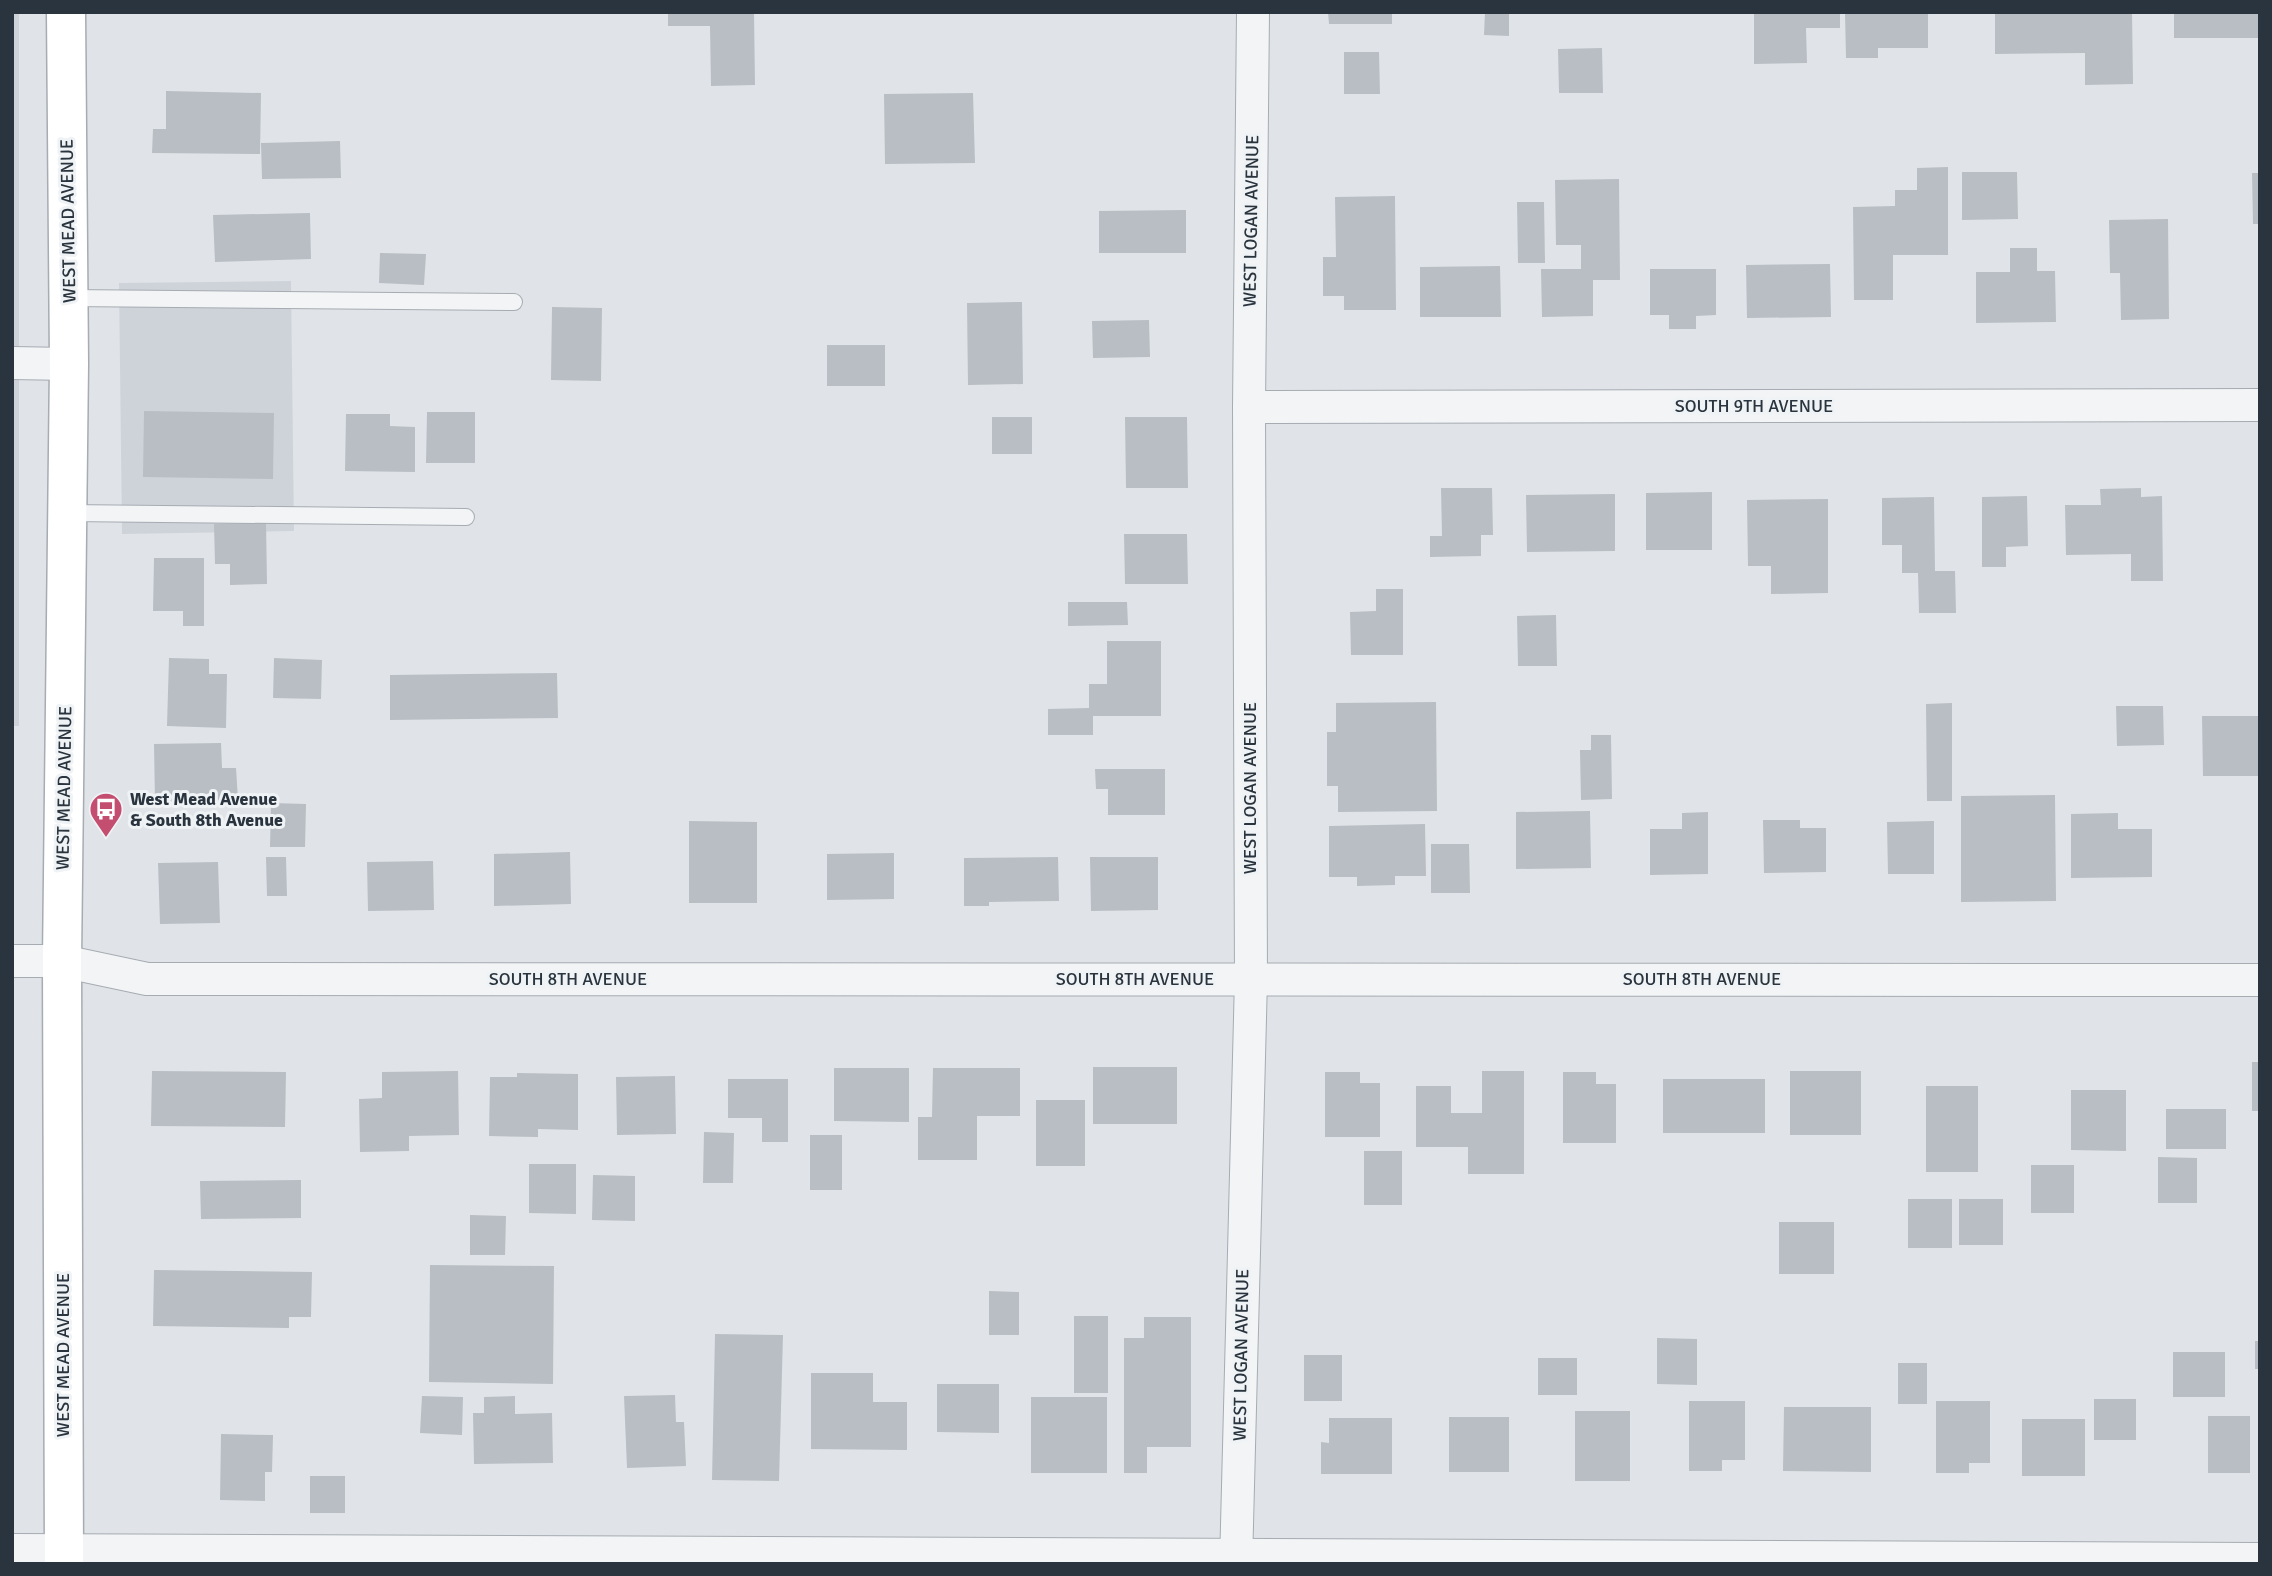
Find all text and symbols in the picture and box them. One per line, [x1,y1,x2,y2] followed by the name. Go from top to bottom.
[1238,135,1264,307] street label: WEST LOGAN AVENUE
[56,139,80,303] street label: WEST MEAD AVENUE
[1675,395,1833,417] street label: SOUTH 9TH AVENUE
[1239,702,1261,874] street label: WEST LOGAN AVENUE
[52,706,76,870] street label: WEST MEAD AVENUE
[130,788,283,831] place label: West Mead Avenue & South 8th Avenue
[87,790,125,839] bus stop icon: West Mead Avenue & South 8th Avenue
[489,968,647,990] street label: SOUTH 8TH AVENUE
[1056,968,1214,990] street label: SOUTH 8TH AVENUE
[1623,968,1781,990] street label: SOUTH 8TH AVENUE
[1228,1269,1254,1441] street label: WEST LOGAN AVENUE
[52,1273,74,1437] street label: WEST MEAD AVENUE

